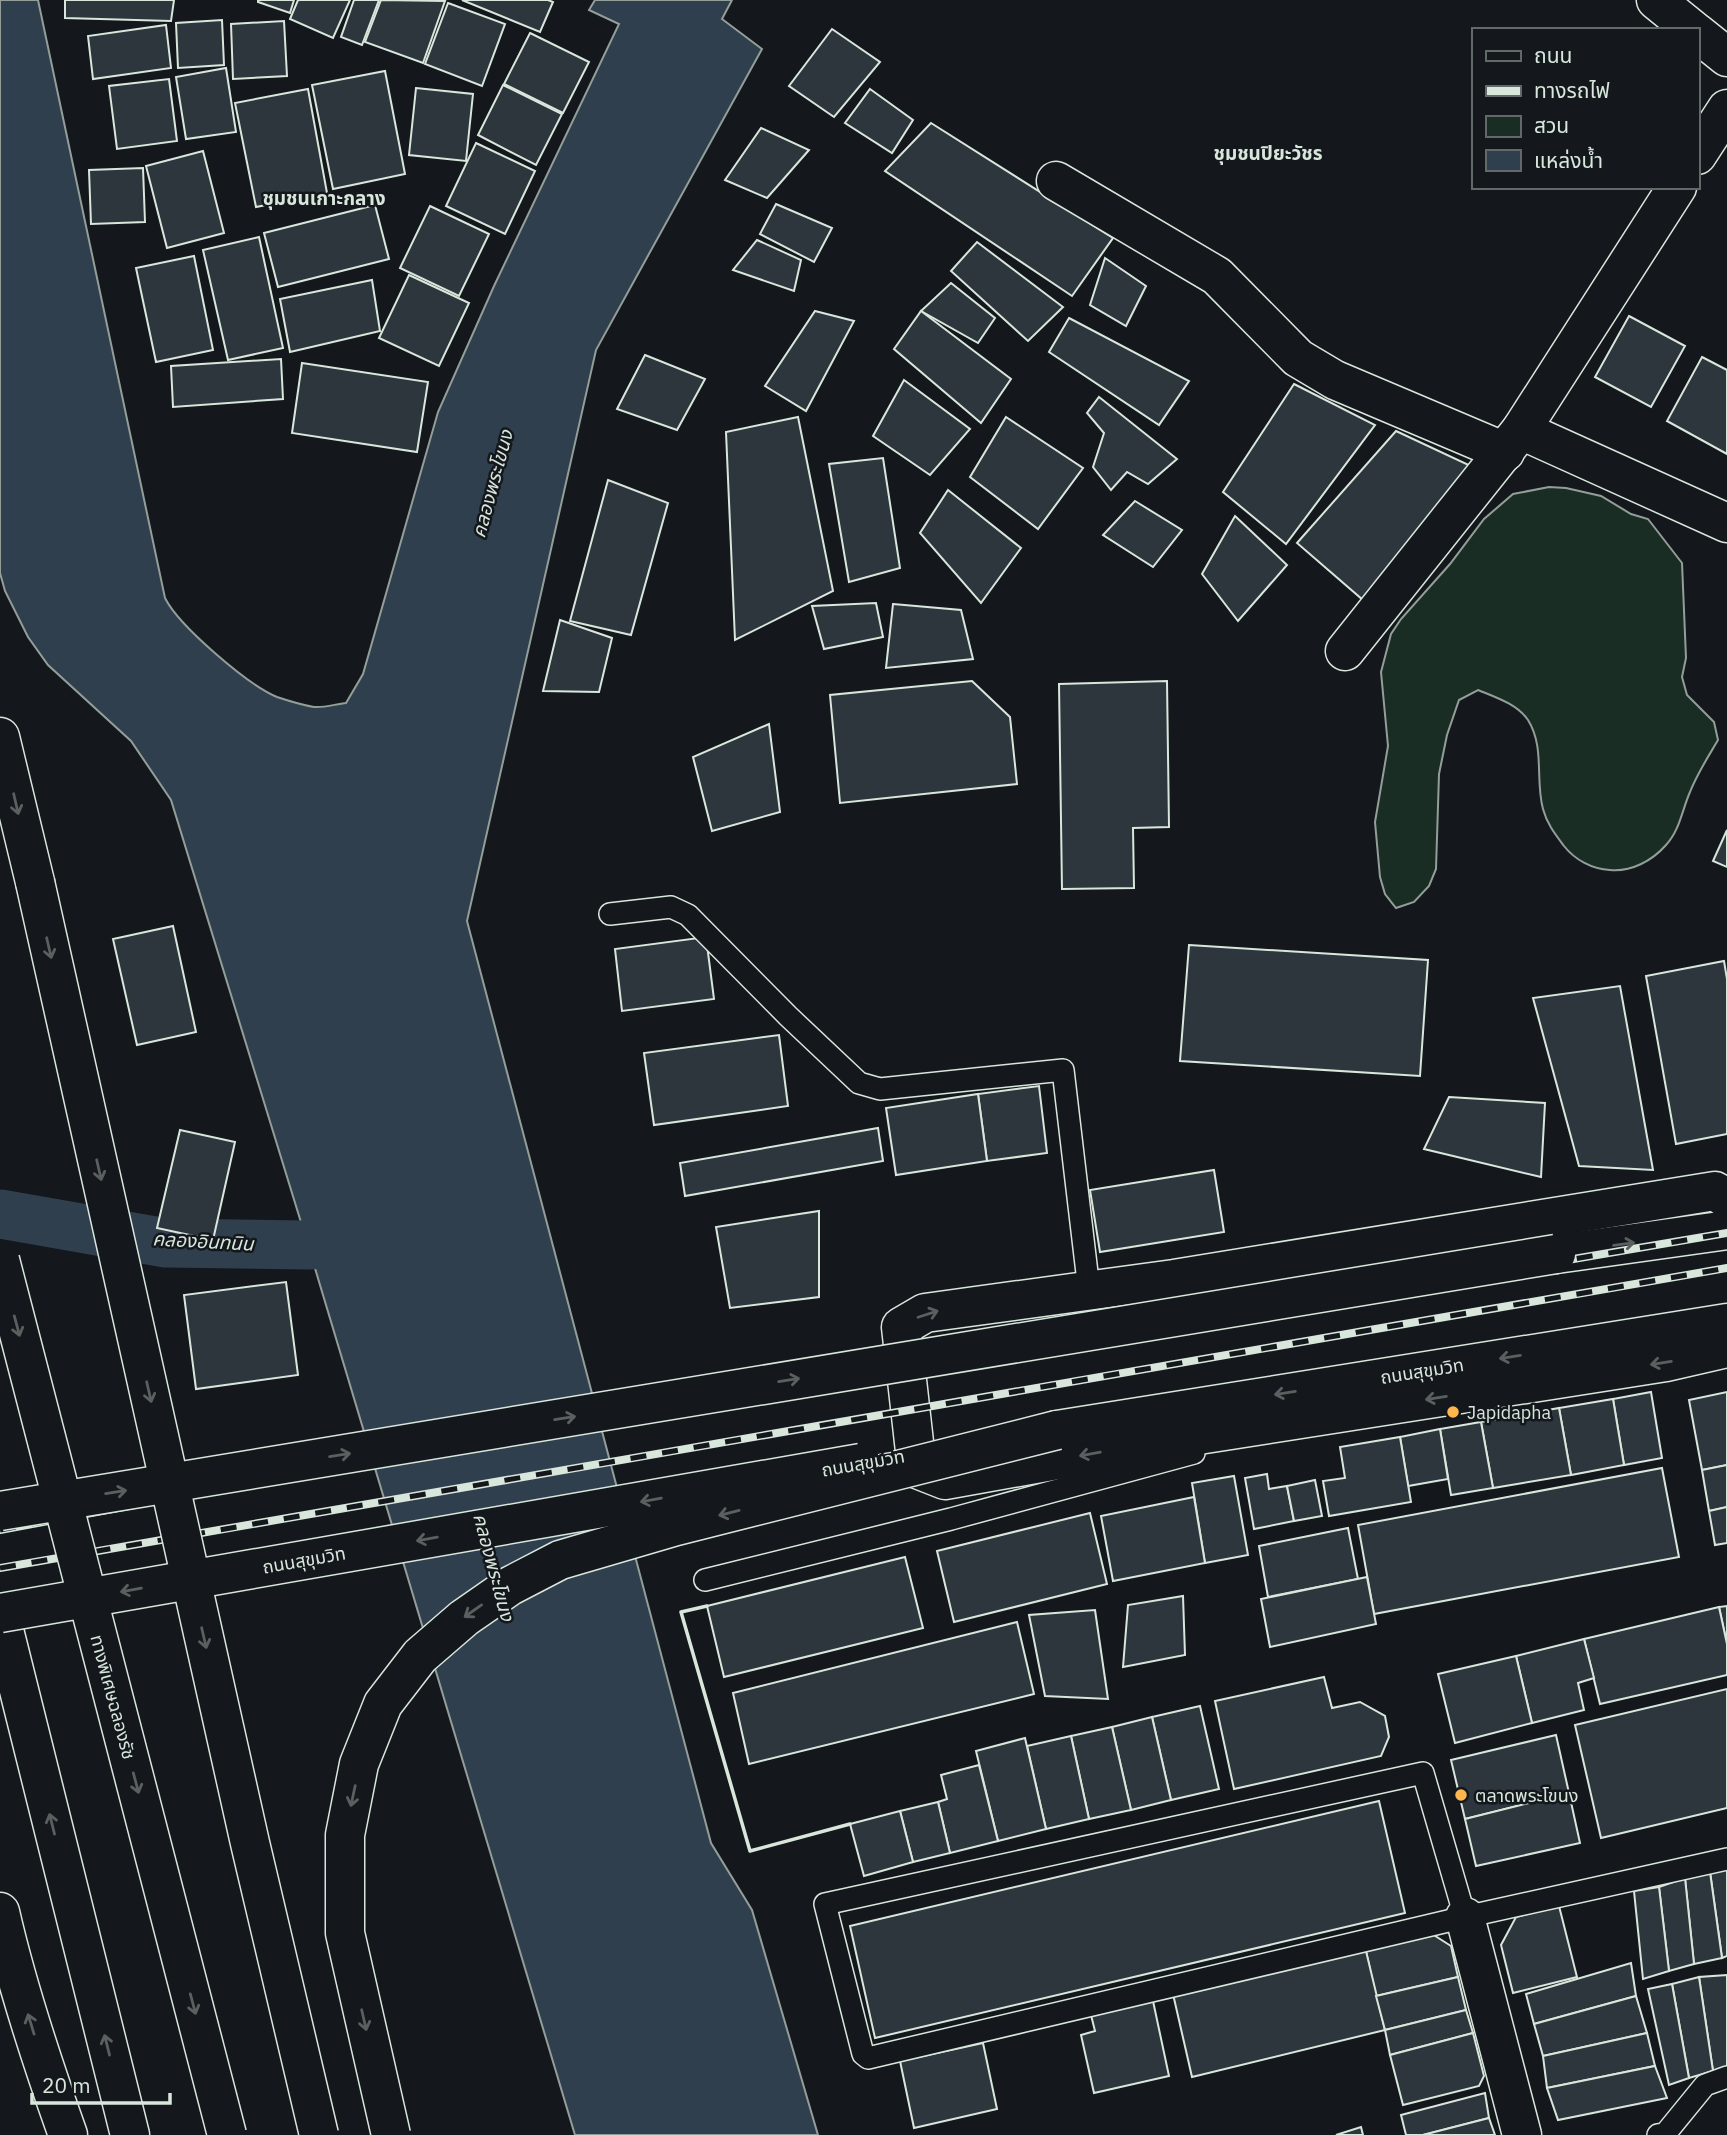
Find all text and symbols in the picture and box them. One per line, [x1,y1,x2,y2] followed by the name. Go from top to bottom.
[1472,28,1699,189] legend
[1534,41,1572,69] text: ถนน
[1534,76,1610,104] text: ทางรถไฟ
[1534,111,1569,139] text: สวน
[1214,141,1323,165] district label: ชุมชนปิยะวัชร
[1534,146,1603,174] text: แหล่งน้ำ
[262,186,386,210] district label: ชุมชนเกาะกลาง
[466,427,518,540] water label: คลองพระโขนง
[10,792,23,815] one-way arrow
[43,936,57,959] one-way arrow
[93,1158,106,1181] one-way arrow
[152,1226,255,1256] water label: คลองอินทนิน
[1612,1238,1635,1251] one-way arrow
[916,1307,938,1320] one-way arrow
[11,1314,24,1337] one-way arrow
[1499,1351,1522,1364] one-way arrow
[1379,1353,1465,1389] street label: ถนนสุขุมวิท
[1650,1357,1673,1370] one-way arrow
[777,1373,800,1386] one-way arrow
[142,1380,156,1403] one-way arrow
[1274,1387,1297,1400] one-way arrow
[1425,1392,1448,1405] one-way arrow
[1467,1401,1551,1424] place label: Japidapha
[1445,1404,1461,1420] marker: Japidapha
[553,1411,576,1424] one-way arrow
[820,1444,906,1482] street label: ถนนสุขุมวิท
[328,1448,351,1461] one-way arrow
[1079,1448,1102,1461] one-way arrow
[104,1485,127,1498] one-way arrow
[640,1494,663,1507] one-way arrow
[718,1507,741,1520] one-way arrow
[468,1511,520,1624] water label: คลองพระโขนง
[416,1532,439,1546] one-way arrow
[261,1541,347,1579] street label: ถนนสุขุมวิท
[120,1584,142,1597] one-way arrow
[464,1604,483,1618] one-way arrow
[198,1626,211,1649] one-way arrow
[85,1632,141,1762] street label: ทางพิเศษฉลองรัช
[130,1772,143,1794] one-way arrow
[345,1784,359,1807] one-way arrow
[1475,1784,1578,1807] place label: ตลาดพระโขนง
[1453,1787,1469,1803] marker: ตลาดพระโขนง
[45,1813,58,1836] one-way arrow
[187,1992,200,2014] one-way arrow
[358,2008,372,2031] one-way arrow
[24,2013,37,2035] one-way arrow
[100,2034,113,2057] one-way arrow
[32,2062,170,2106] scale bar
[42,2071,91,2099] text: 20 m

